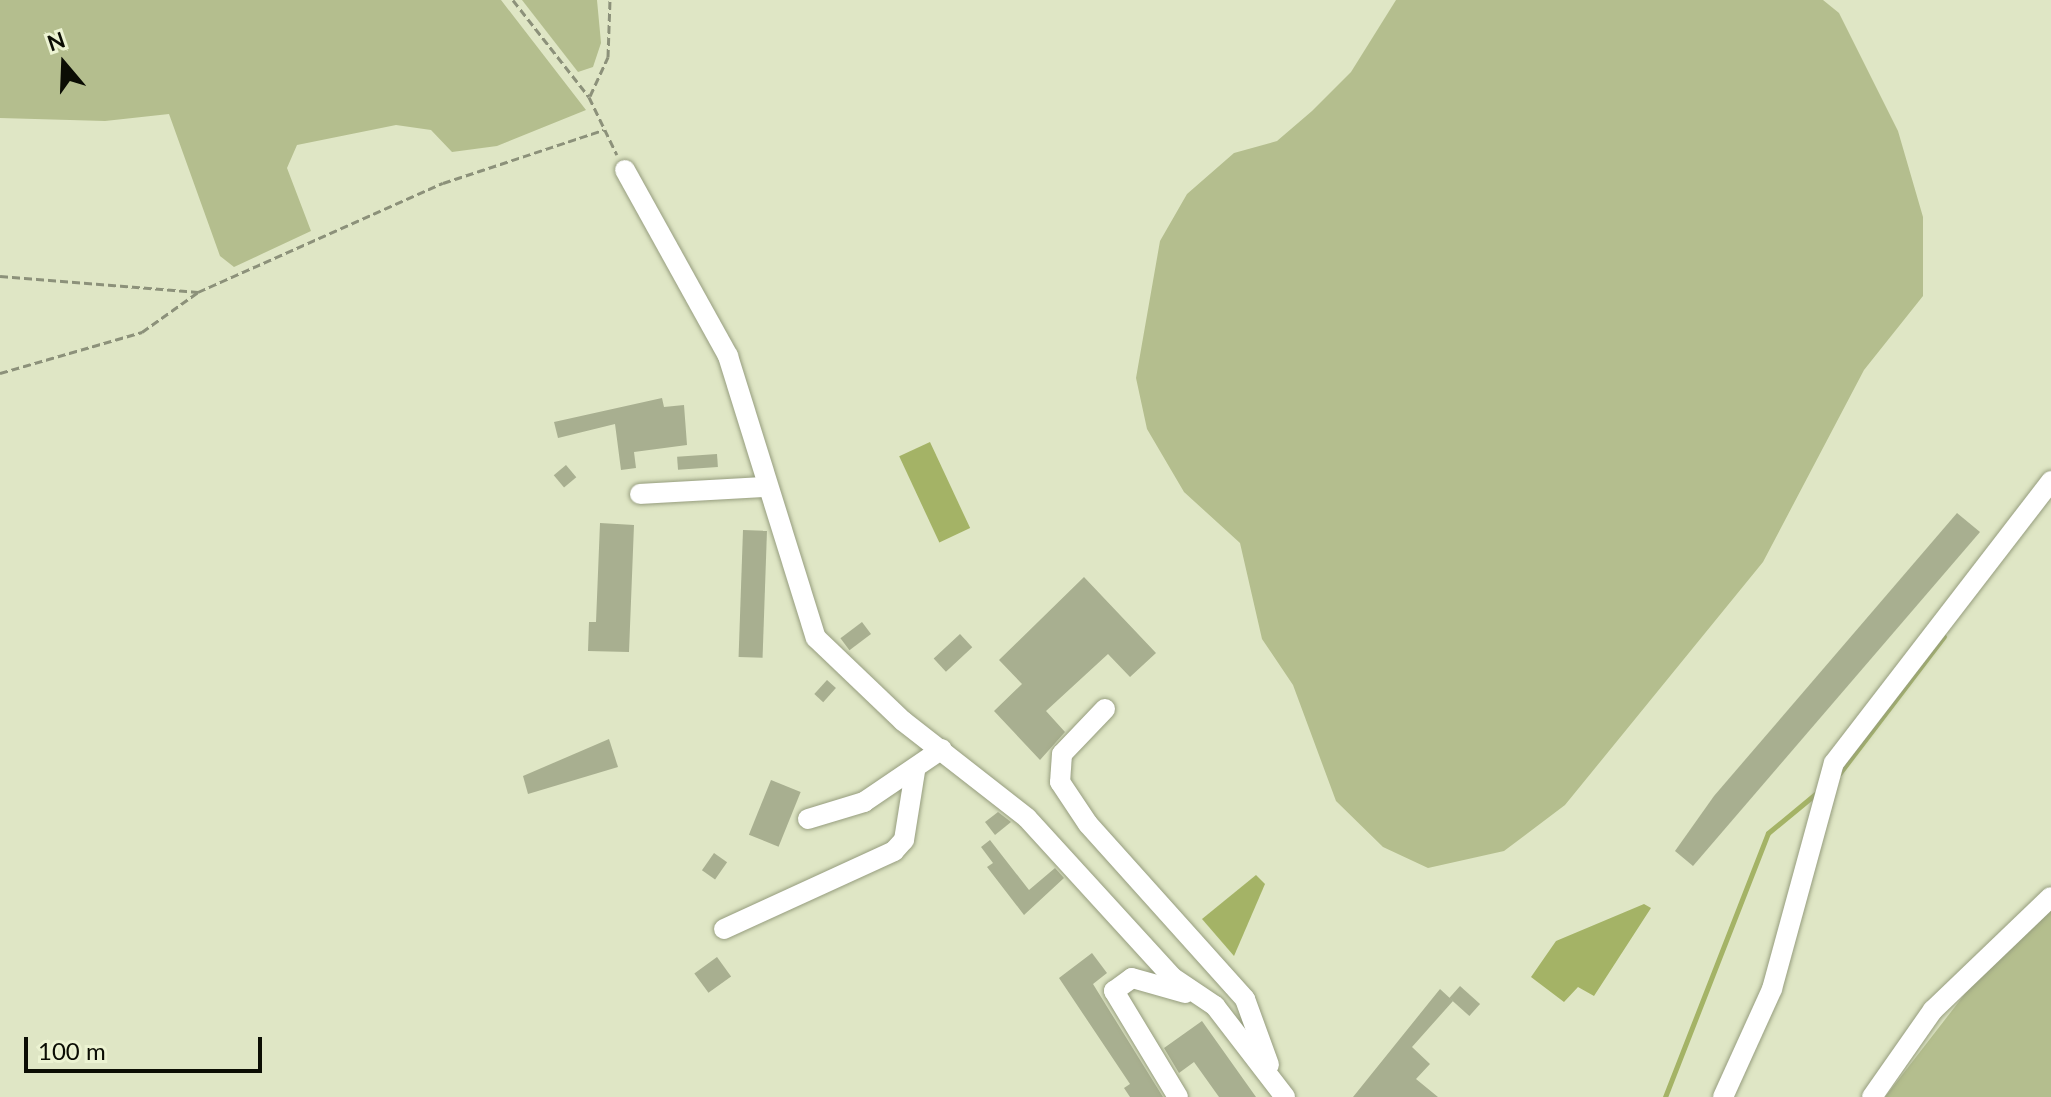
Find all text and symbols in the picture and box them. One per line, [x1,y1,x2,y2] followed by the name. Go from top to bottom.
[24,24,104,104] north arrow
[44,25,68,56] text: N
[28,1021,266,1071] scale bar
[38,1036,106,1065] text: 100 m

